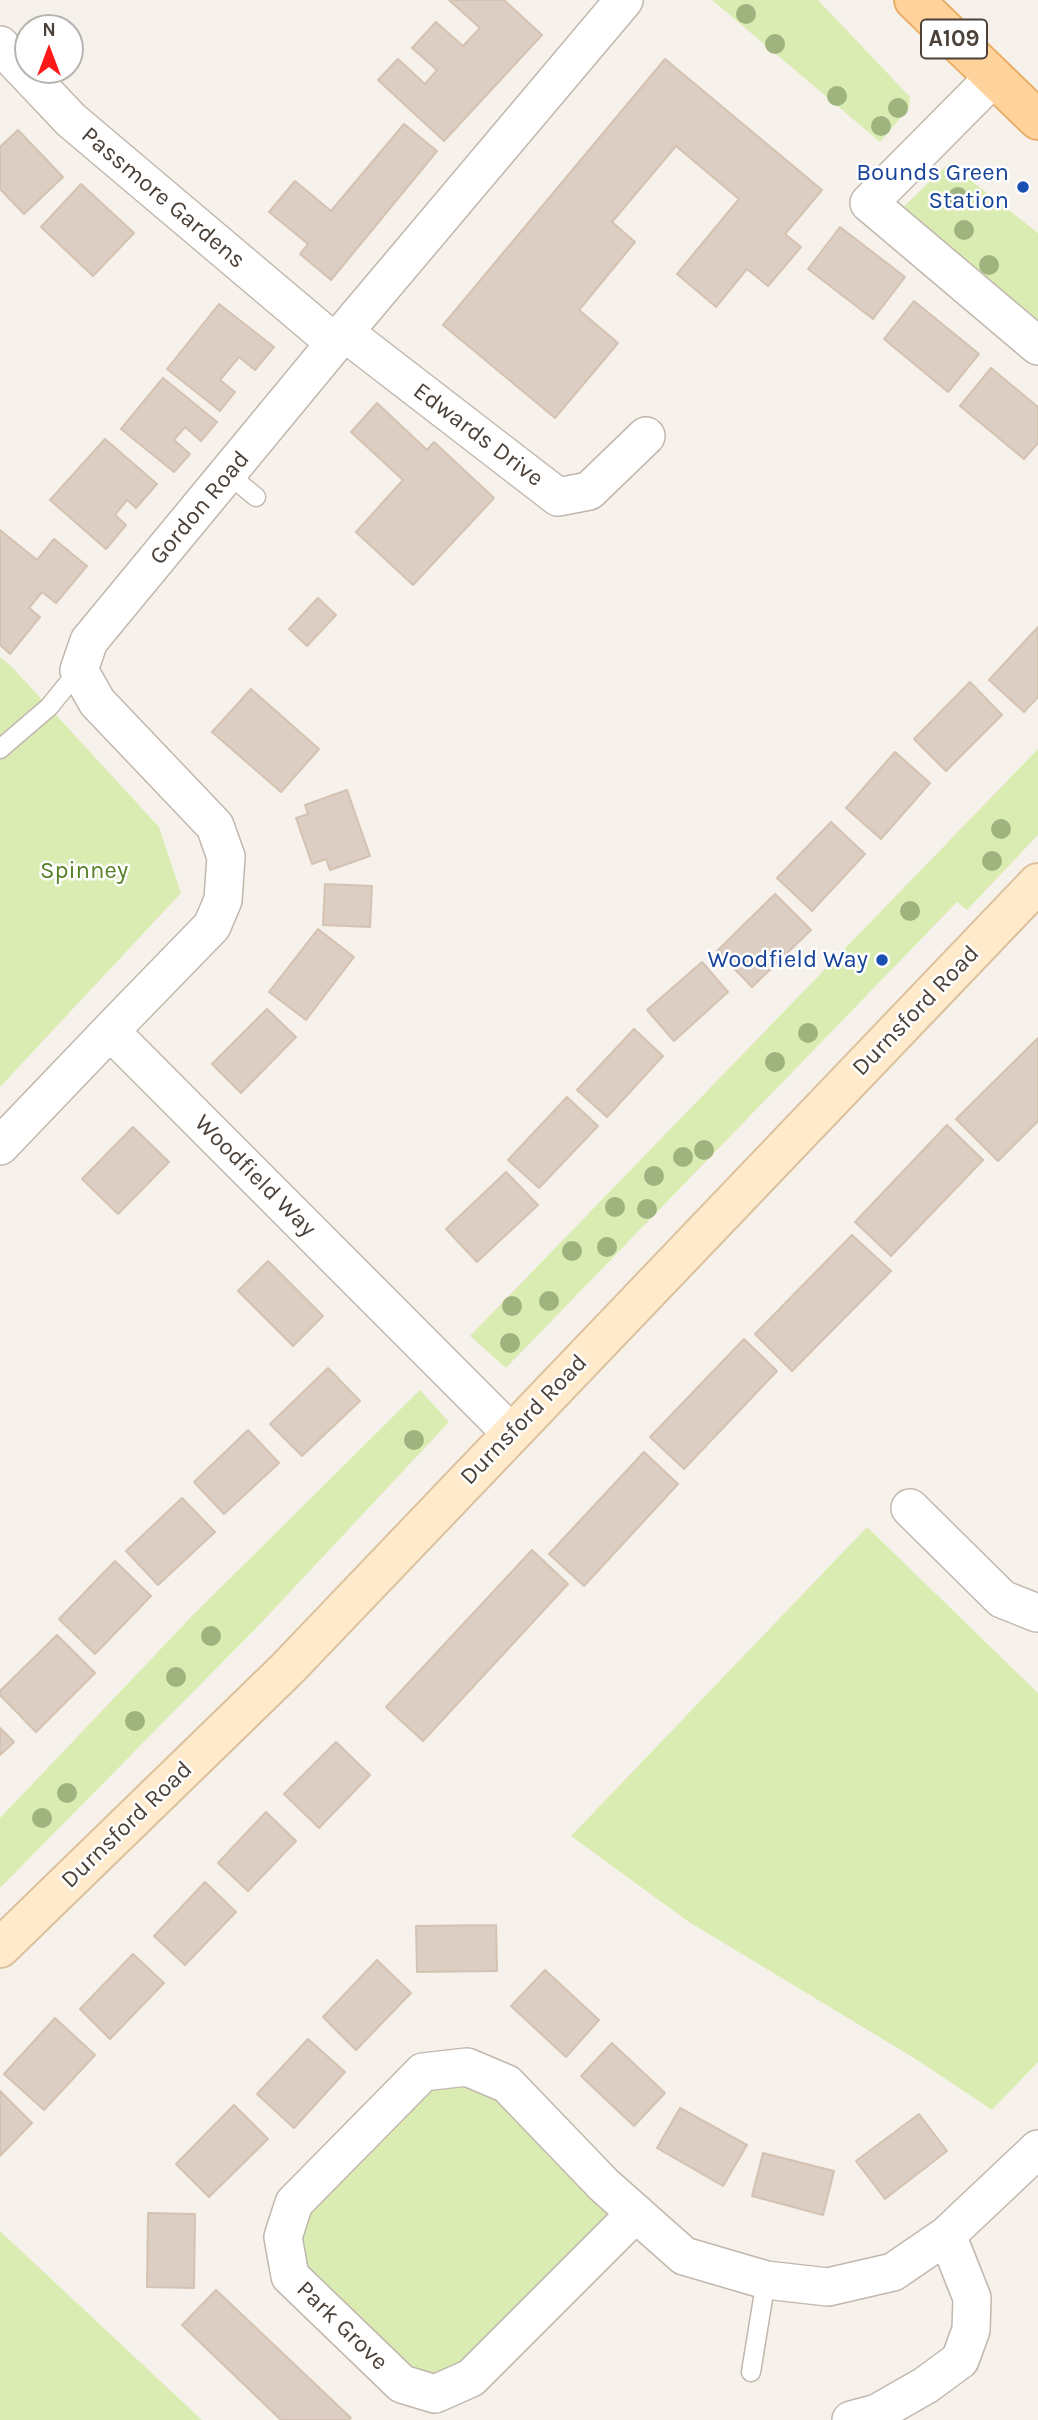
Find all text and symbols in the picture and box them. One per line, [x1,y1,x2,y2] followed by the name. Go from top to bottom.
[14,14,84,84] north arrow
[42,19,56,41] text: N
[921,20,987,58] road number: A109
[75,121,251,275] street label: Passmore Gardens
[856,159,1009,215] place label: Bounds Green Station
[1015,179,1031,195] marker: Bounds Green Station
[407,377,549,493] street label: Edwards Drive
[144,445,256,571] street label: Gordon Road
[40,857,128,885] park label: Spinney
[846,940,986,1082] street label: Durnsford Road
[707,946,868,974] place label: Woodfield Way
[874,952,890,968] marker: Woodfield Way
[188,1109,322,1243] street label: Woodfield Way
[454,1349,594,1491] street label: Durnsford Road
[56,1755,198,1895] street label: Durnsford Road
[290,2275,394,2377] street label: Park Grove

